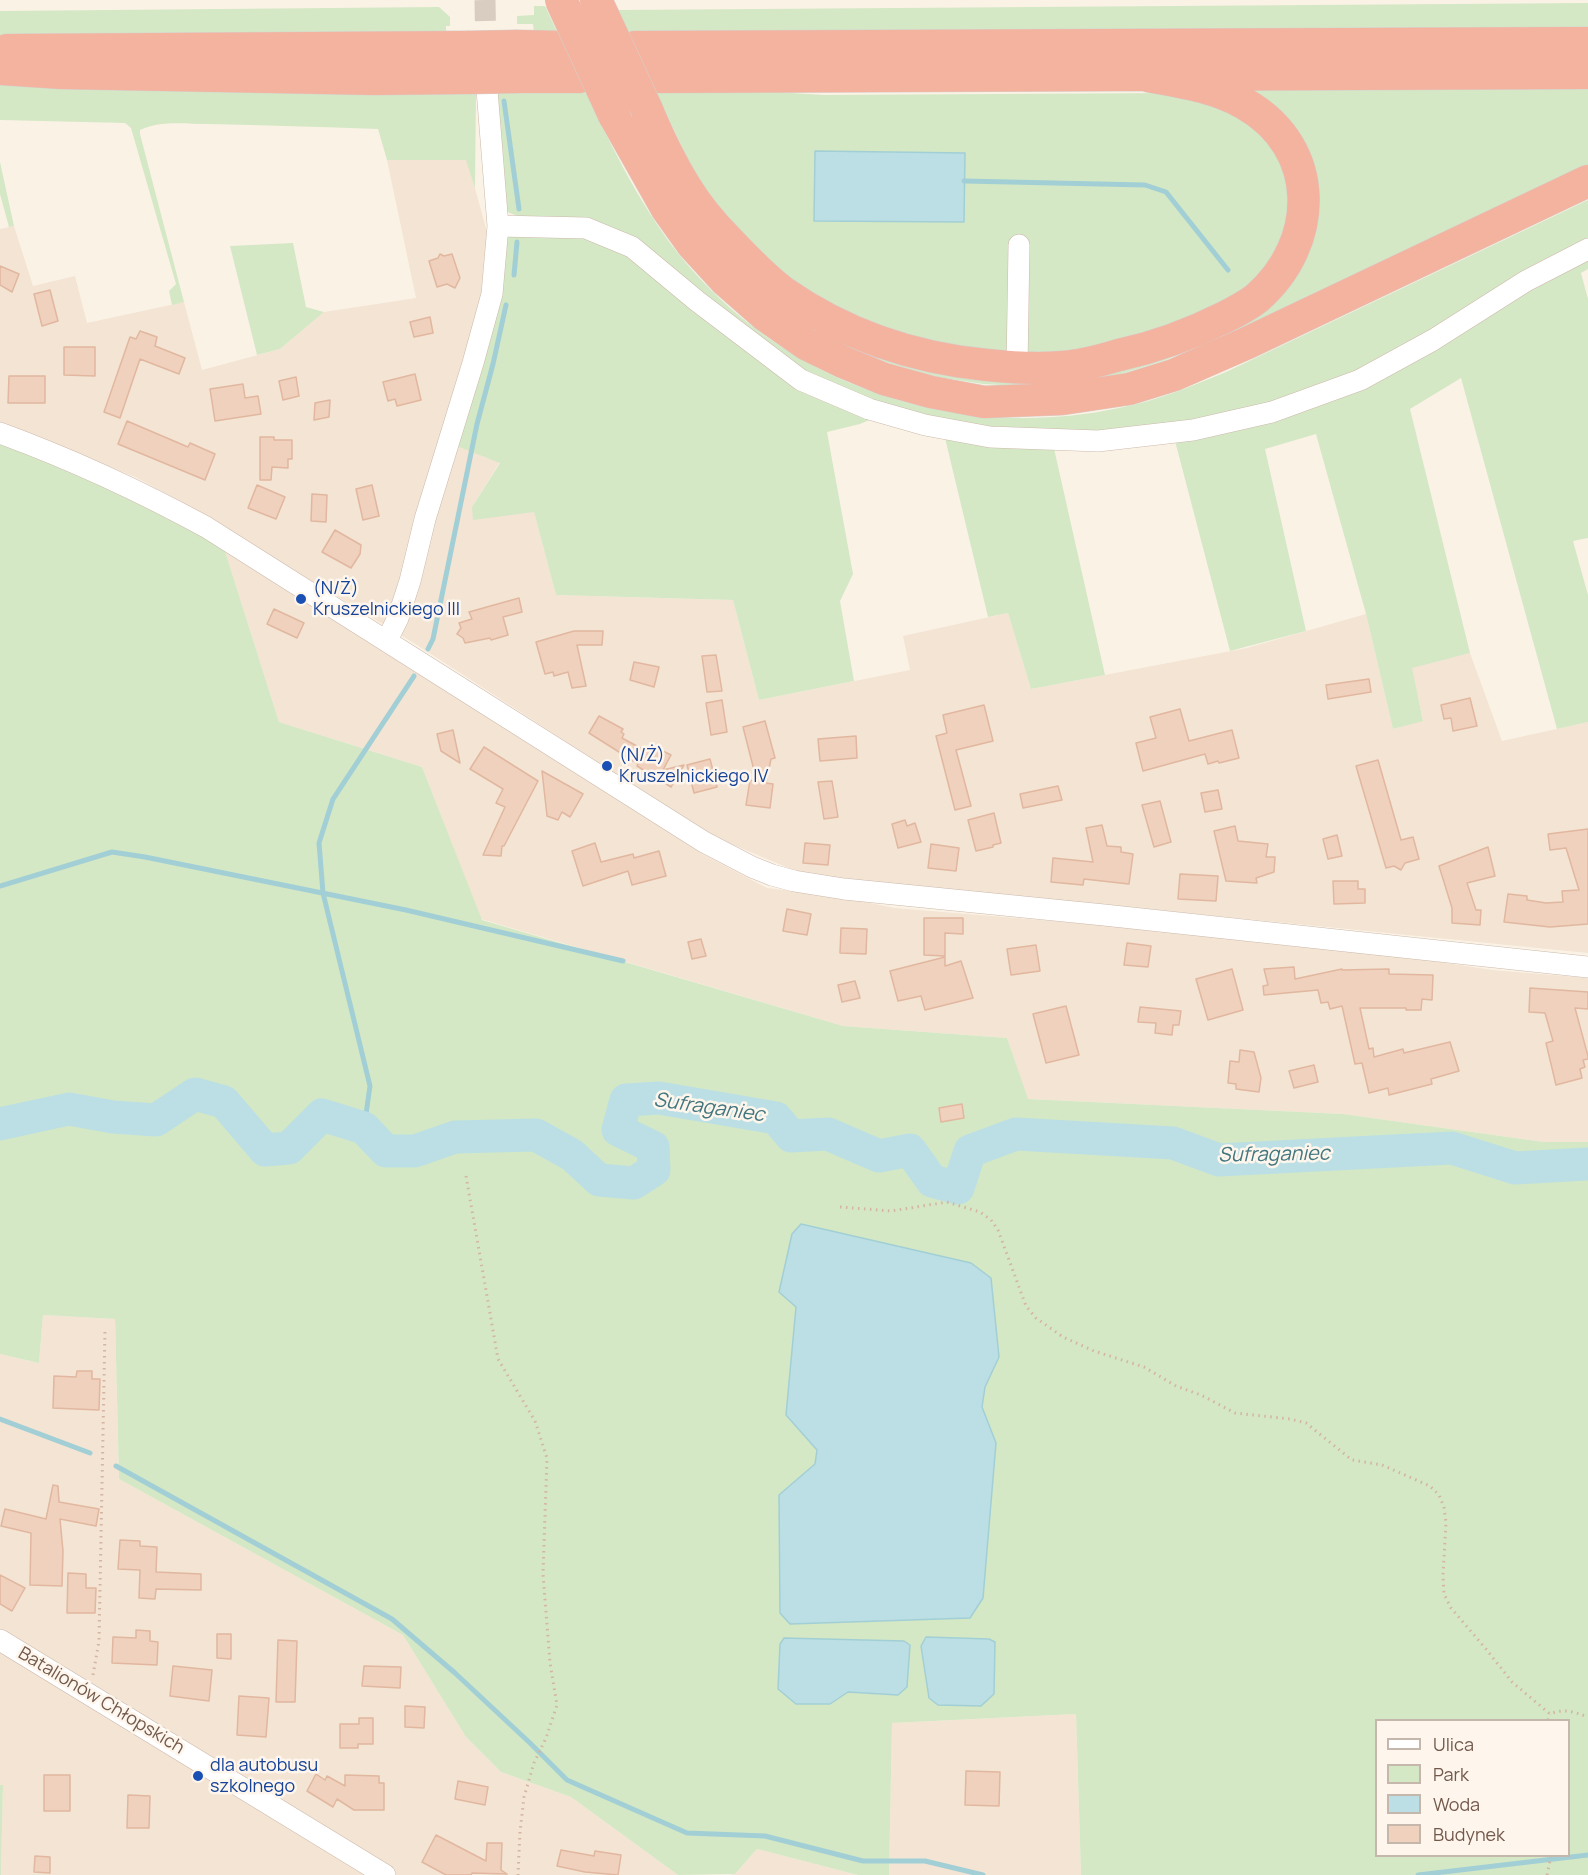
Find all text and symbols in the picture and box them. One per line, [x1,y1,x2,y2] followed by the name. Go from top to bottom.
[313,578,460,620] place label: (N/Ż) Kruszelnickiego III
[294,592,308,606] marker: (N/Ż) Kruszelnickiego III
[619,745,768,788] place label: (N/Ż) Kruszelnickiego IV
[600,759,614,773] marker: (N/Ż) Kruszelnickiego IV
[652,1088,766,1128] water label: Sufraganiec
[1218,1142,1330,1168] water label: Sufraganiec
[14,1643,188,1759] street label: Batalionów Chłopskich
[1375,1719,1570,1857] legend
[1433,1732,1474,1756] text: Ulica
[210,1755,318,1798] place label: dla autobusu szkolnego
[1433,1762,1469,1786] text: Park
[191,1769,205,1783] marker: dla autobusu szkolnego
[1433,1792,1480,1816] text: Woda
[1433,1822,1505,1846] text: Budynek

